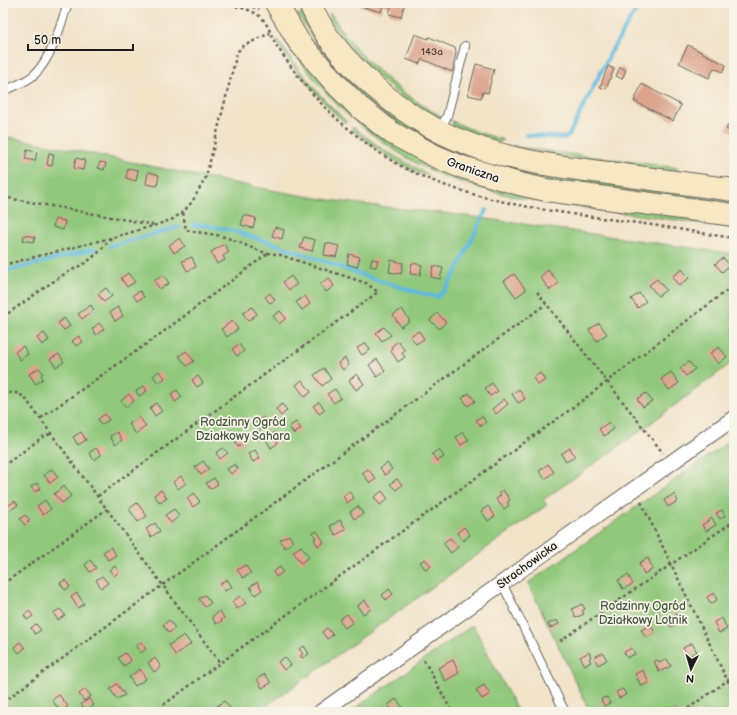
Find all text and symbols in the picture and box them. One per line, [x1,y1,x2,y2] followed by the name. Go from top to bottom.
[28,26,133,52] scale bar
[34,33,61,48] text: 50 m
[421,46,443,58] house number: 143a
[444,154,502,187] street label: Graniczna
[196,415,290,444] park label: Rodzinny Ogród Działkowy Sahara
[494,538,561,592] street label: Strachowicka
[599,599,687,628] park label: Rodzinny Ogród Działkowy Lotnik
[671,649,711,689] north arrow
[685,672,695,685] text: N

